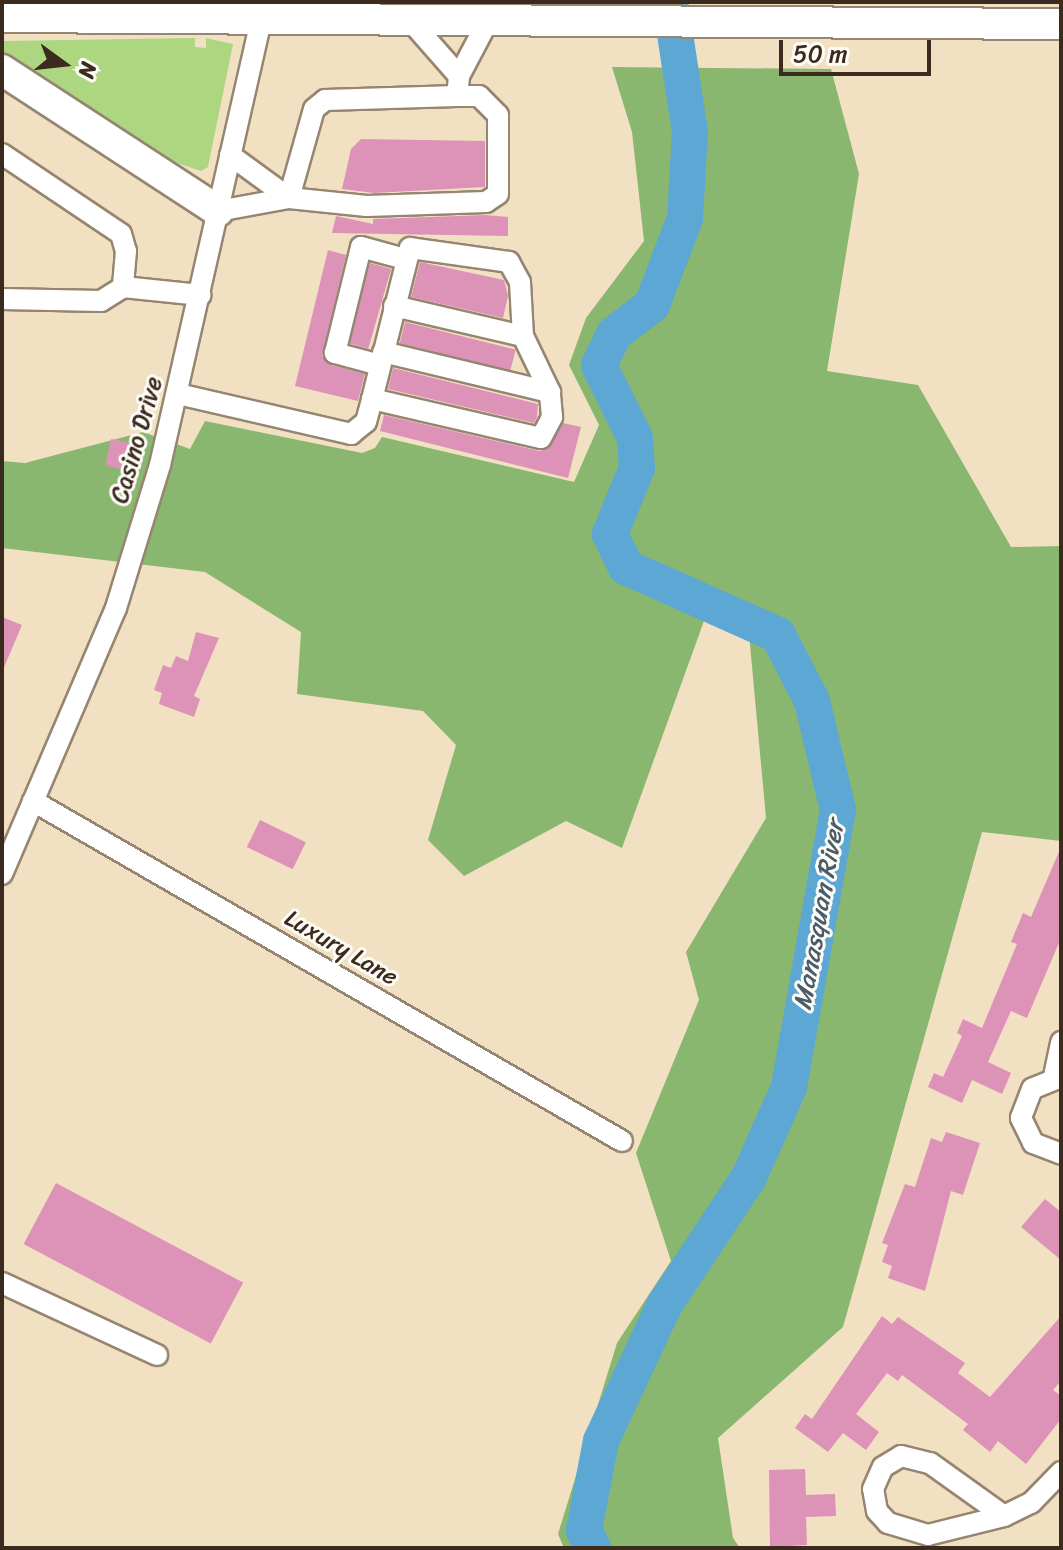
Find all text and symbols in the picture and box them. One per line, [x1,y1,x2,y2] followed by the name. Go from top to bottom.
[24,24,104,104] north arrow
[783,24,935,74] scale bar
[793,33,848,75] text: 50 m
[67,58,108,83] text: N
[105,374,169,506] street label: Casino Drive
[787,817,851,1013] water label: Manasquan River
[279,904,403,992] street label: Luxury Lane

